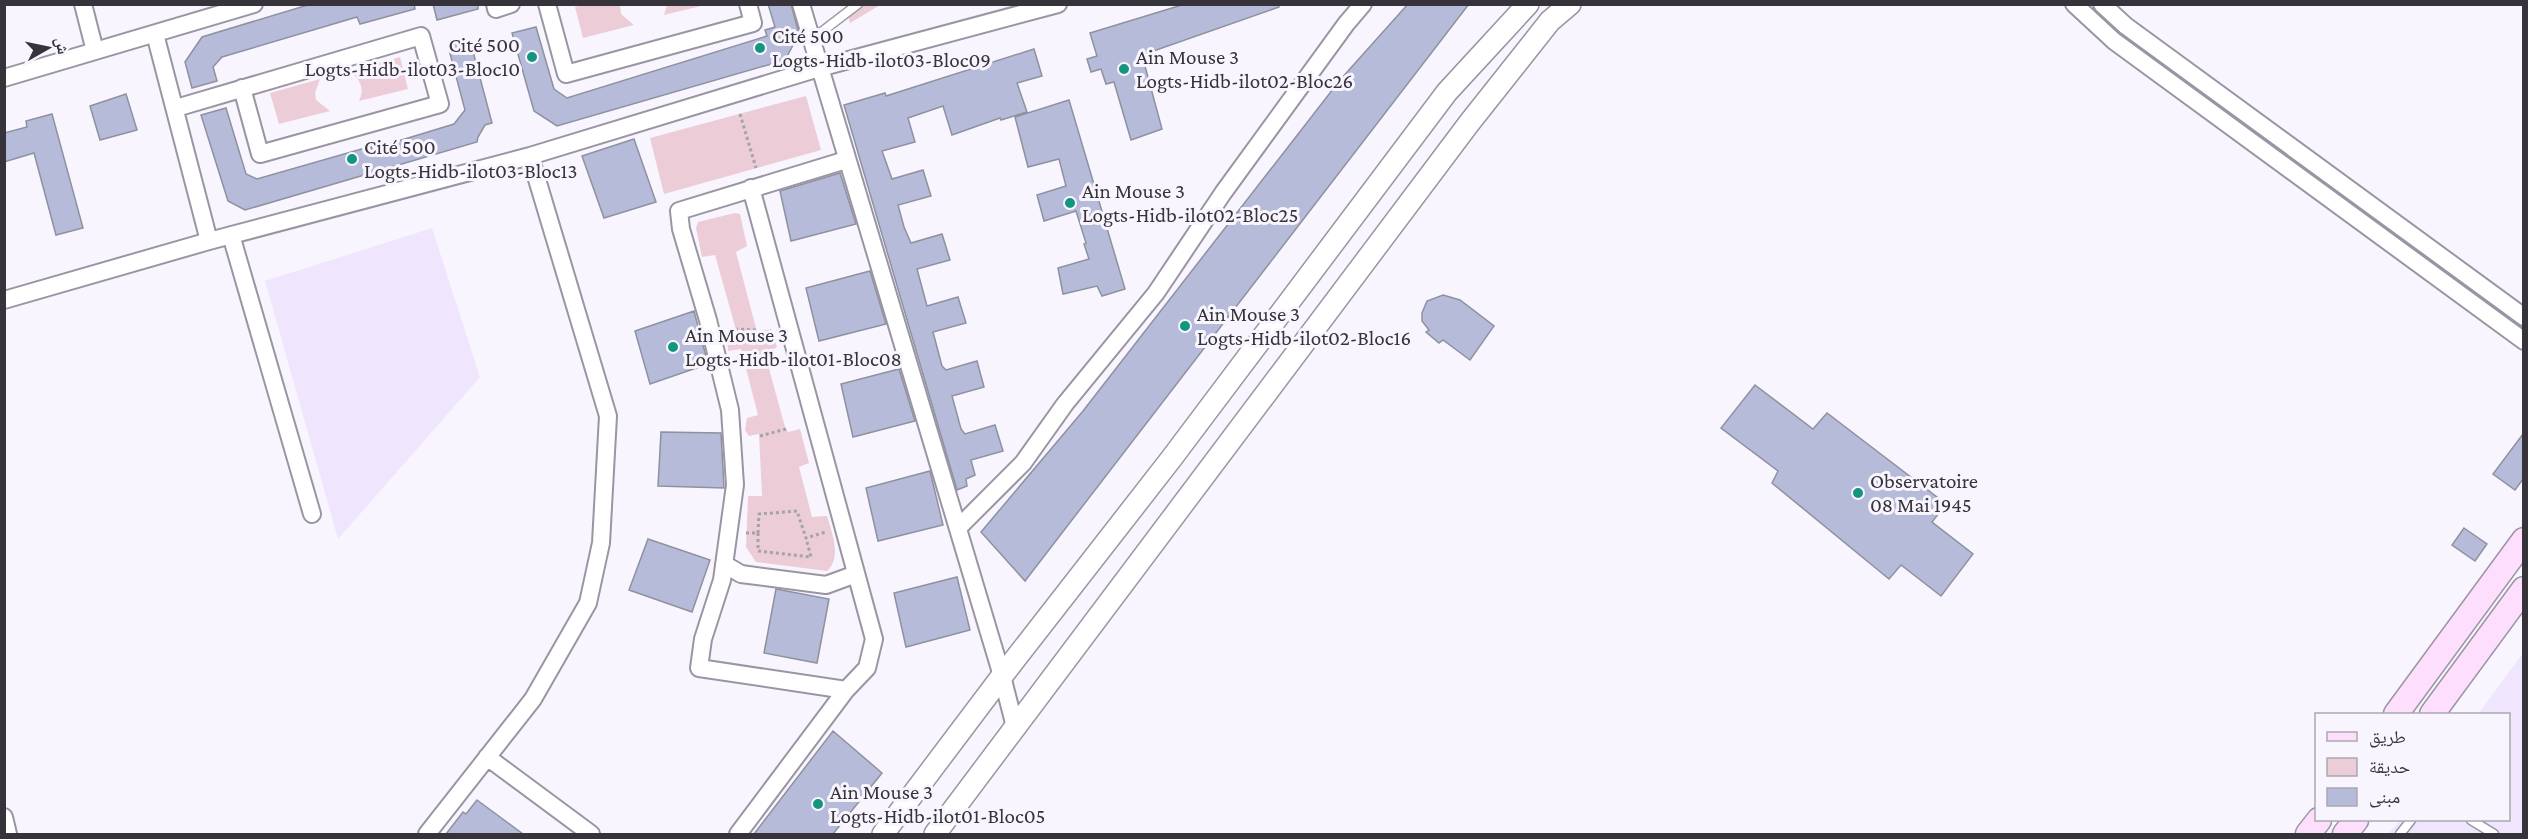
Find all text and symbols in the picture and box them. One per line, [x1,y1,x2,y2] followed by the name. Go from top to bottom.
[18,18,78,78] north arrow
[772,24,991,72] place label: Cité 500 Logts-Hidb-ilot03-Bloc09
[305,33,520,81] place label: Cité 500 Logts-Hidb-ilot03-Bloc10
[52,36,72,56] text: ش
[753,41,767,55] marker: Cité 500 Logts-Hidb-ilot03-Bloc09
[1136,45,1353,93] place label: Ain Mouse 3 Logts-Hidb-ilot02-Bloc26
[525,50,539,64] marker: Cité 500 Logts-Hidb-ilot03-Bloc10
[1117,62,1131,76] marker: Ain Mouse 3 Logts-Hidb-ilot02-Bloc26
[364,135,577,183] place label: Cité 500 Logts-Hidb-ilot03-Bloc13
[345,152,359,166] marker: Cité 500 Logts-Hidb-ilot03-Bloc13
[1082,179,1298,227] place label: Ain Mouse 3 Logts-Hidb-ilot02-Bloc25
[1063,196,1077,210] marker: Ain Mouse 3 Logts-Hidb-ilot02-Bloc25
[1197,302,1411,350] place label: Ain Mouse 3 Logts-Hidb-ilot02-Bloc16
[1178,319,1192,333] marker: Ain Mouse 3 Logts-Hidb-ilot02-Bloc16
[685,323,902,371] place label: Ain Mouse 3 Logts-Hidb-ilot01-Bloc08
[666,340,680,354] marker: Ain Mouse 3 Logts-Hidb-ilot01-Bloc08
[1870,469,1978,517] place label: Observatoire 08 Mai 1945
[1851,486,1865,500] marker: Observatoire 08 Mai 1945
[2315,713,2510,821] legend
[2369,727,2406,748] text: طريق
[2369,757,2410,777] text: حديقة
[830,780,1045,828] place label: Ain Mouse 3 Logts-Hidb-ilot01-Bloc05
[2369,787,2400,808] text: مبنى
[811,797,825,811] marker: Ain Mouse 3 Logts-Hidb-ilot01-Bloc05

